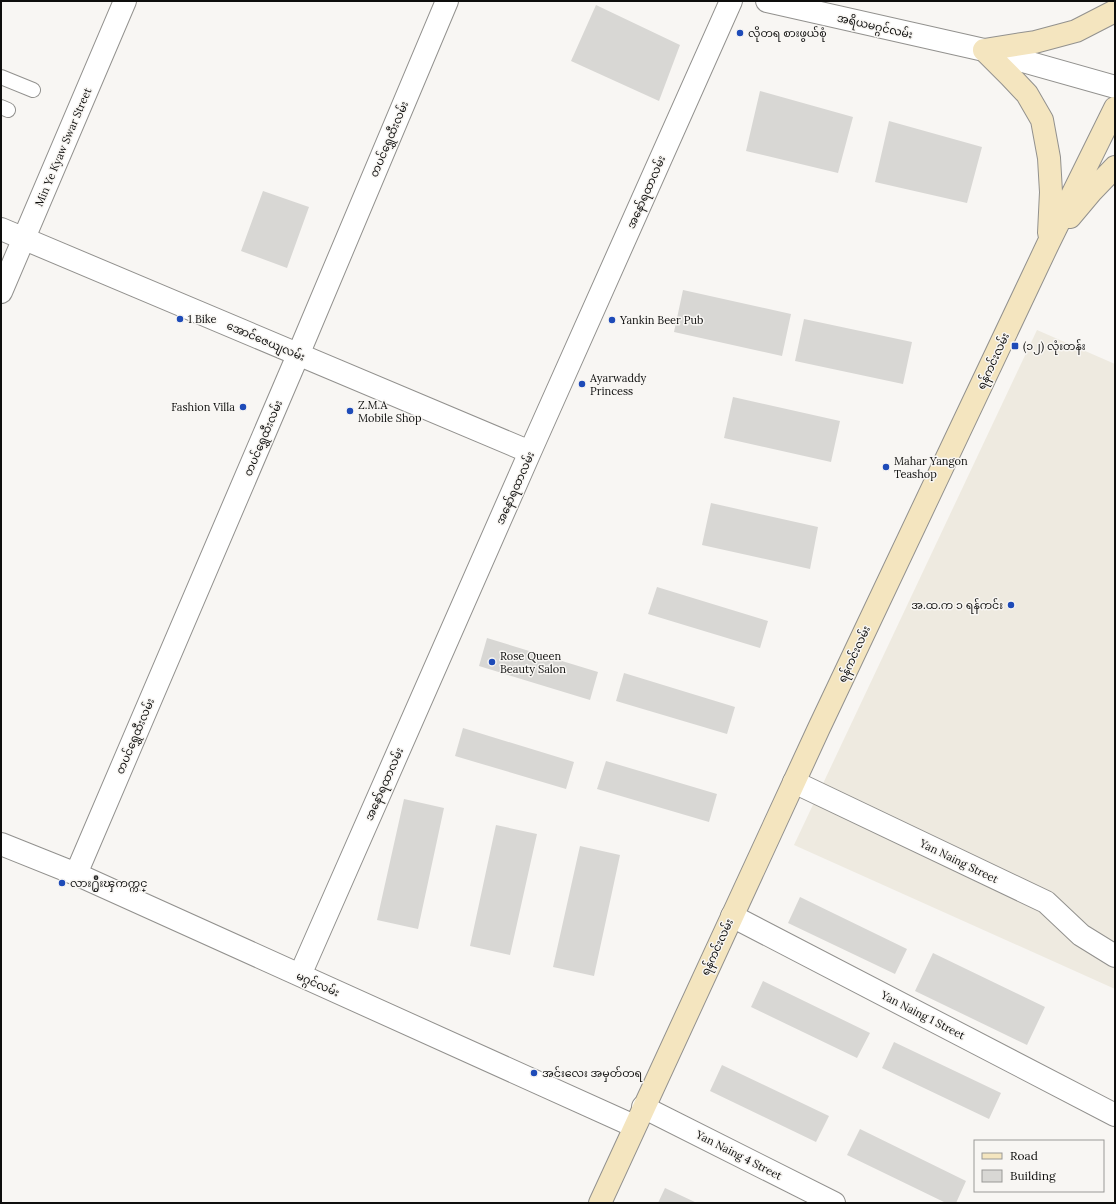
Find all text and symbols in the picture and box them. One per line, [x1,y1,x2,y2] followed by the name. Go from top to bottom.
[835,10,914,44] street label: အရိယမဂ္ဂင်လမ်း
[748,26,827,42] place label: လိုတရ စားဖွယ်စုံ
[735,28,745,38] marker: လိုတရ စားဖွယ်စုံ
[32,85,95,209] street label: Min Ye Kyaw Swar Street
[367,99,413,180] street label: တပင်ရွှေထီးလမ်း
[624,153,670,231] street label: အနော်ရထာလမ်း
[188,312,217,326] place label: 1 Bike
[619,313,703,327] place label: Yankin Beer Pub
[175,314,185,324] marker: 1 Bike
[607,315,617,325] marker: Yankin Beer Pub
[224,318,308,366] street label: အောင်ဇေယျလမ်း
[974,330,1014,392] street label: ရန်ကင်းလမ်း
[1023,339,1086,355] place label: (၁၂) လုံးတန်း
[1010,341,1020,351] marker: (၁၂) လုံးတန်း
[589,371,647,398] place label: Ayarwaddy Princess
[577,379,587,389] marker: Ayarwaddy Princess
[241,398,287,479] street label: တပင်ရွှေထီးလမ်း
[358,398,422,425] place label: Z.M.A Mobile Shop
[171,400,235,414] place label: Fashion Villa
[238,402,248,412] marker: Fashion Villa
[345,406,355,416] marker: Z.M.A Mobile Shop
[493,449,539,527] street label: အနော်ရထာလမ်း
[894,454,968,481] place label: Mahar Yangon Teashop
[881,462,891,472] marker: Mahar Yangon Teashop
[911,598,1003,614] place label: အ.ထ.က ၁ ရန်ကင်း
[1006,600,1016,610] marker: အ.ထ.က ၁ ရန်ကင်း
[835,623,875,685] street label: ရန်ကင်းလမ်း
[500,649,566,676] place label: Rose Queen Beauty Salon
[487,657,497,667] marker: Rose Queen Beauty Salon
[113,696,159,777] street label: တပင်ရွှေထီးလမ်း
[362,745,408,823] street label: အနော်ရထာလမ်း
[917,836,1001,886] street label: Yan Naing Street
[70,875,147,892] place label: လား႐ွိဳးၾကက္ကင္
[57,878,67,888] marker: လား႐ွိဳးၾကက္ကင္
[698,916,738,978] street label: ရန်ကင်းလမ်း
[293,968,342,1002] street label: မဂ္ဂင်လမ်း
[878,987,968,1043] street label: Yan Naing 1 Street
[542,1066,642,1082] place label: အင်းလေး အမှတ်တရ
[529,1068,539,1078] marker: အင်းလေး အမှတ်တရ
[693,1127,785,1183] street label: Yan Naing 4 Street
[974,1140,1104,1192] legend
[1010,1148,1038,1163] text: Road
[1010,1168,1056,1183] text: Building

